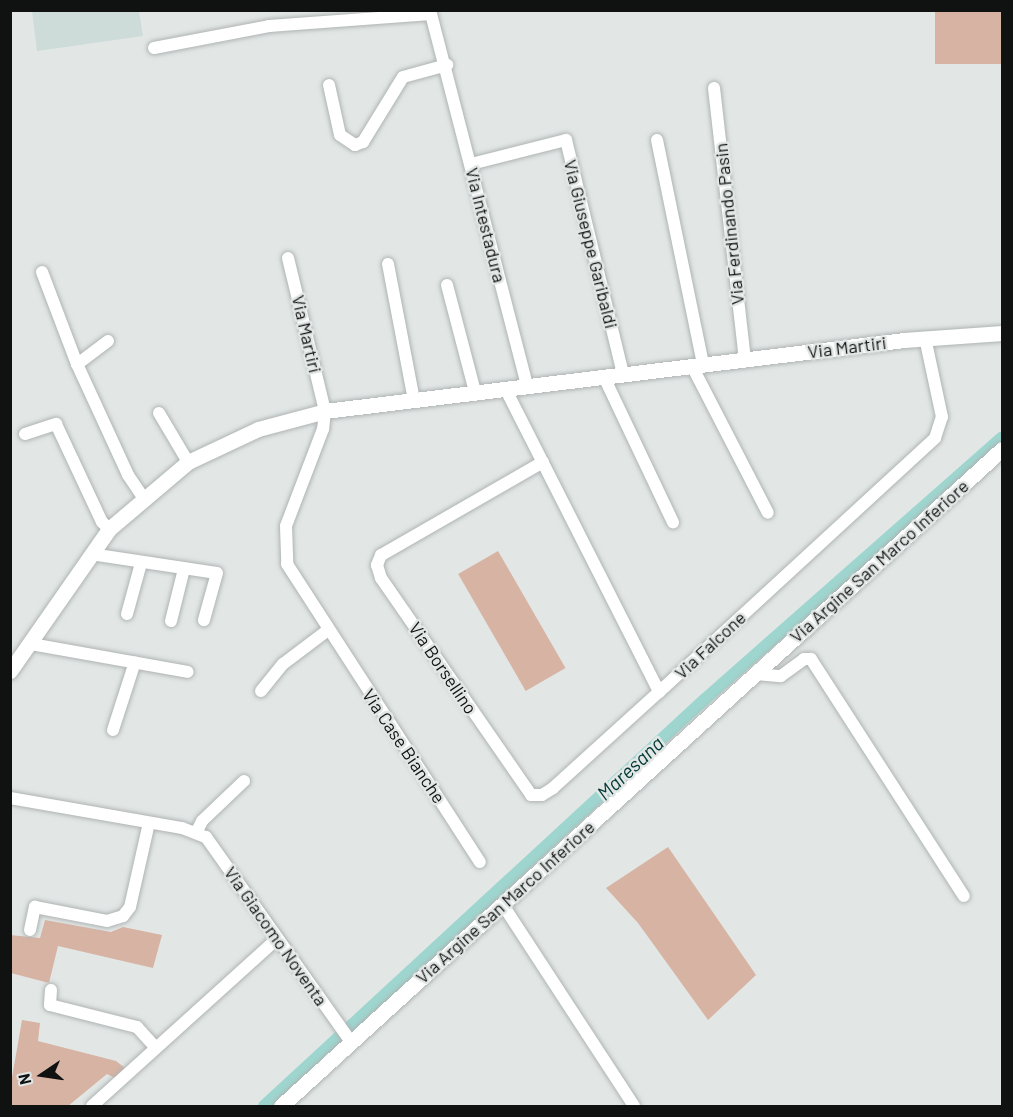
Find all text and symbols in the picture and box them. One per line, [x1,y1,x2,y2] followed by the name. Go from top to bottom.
[710,142,748,306] street label: Via Ferdinando Pasin
[560,157,622,331] street label: Via Giuseppe Garibaldi
[461,165,511,285] street label: Via Intestadura
[288,293,326,375] street label: Via Martiri
[806,331,888,363] street label: Via Martiri
[785,475,973,647] street label: Via Argine San Marco Inferiore
[670,607,750,683] street label: Via Falcone
[404,618,482,718] street label: Via Borsellino
[358,685,450,807] street label: Via Case Bianche
[592,731,668,805] water label: Maresana
[411,816,599,988] street label: Via Argine San Marco Inferiore
[220,862,332,1010] street label: Via Giacomo Noventa
[12,1045,72,1105] north arrow
[14,1072,34,1086] text: N

